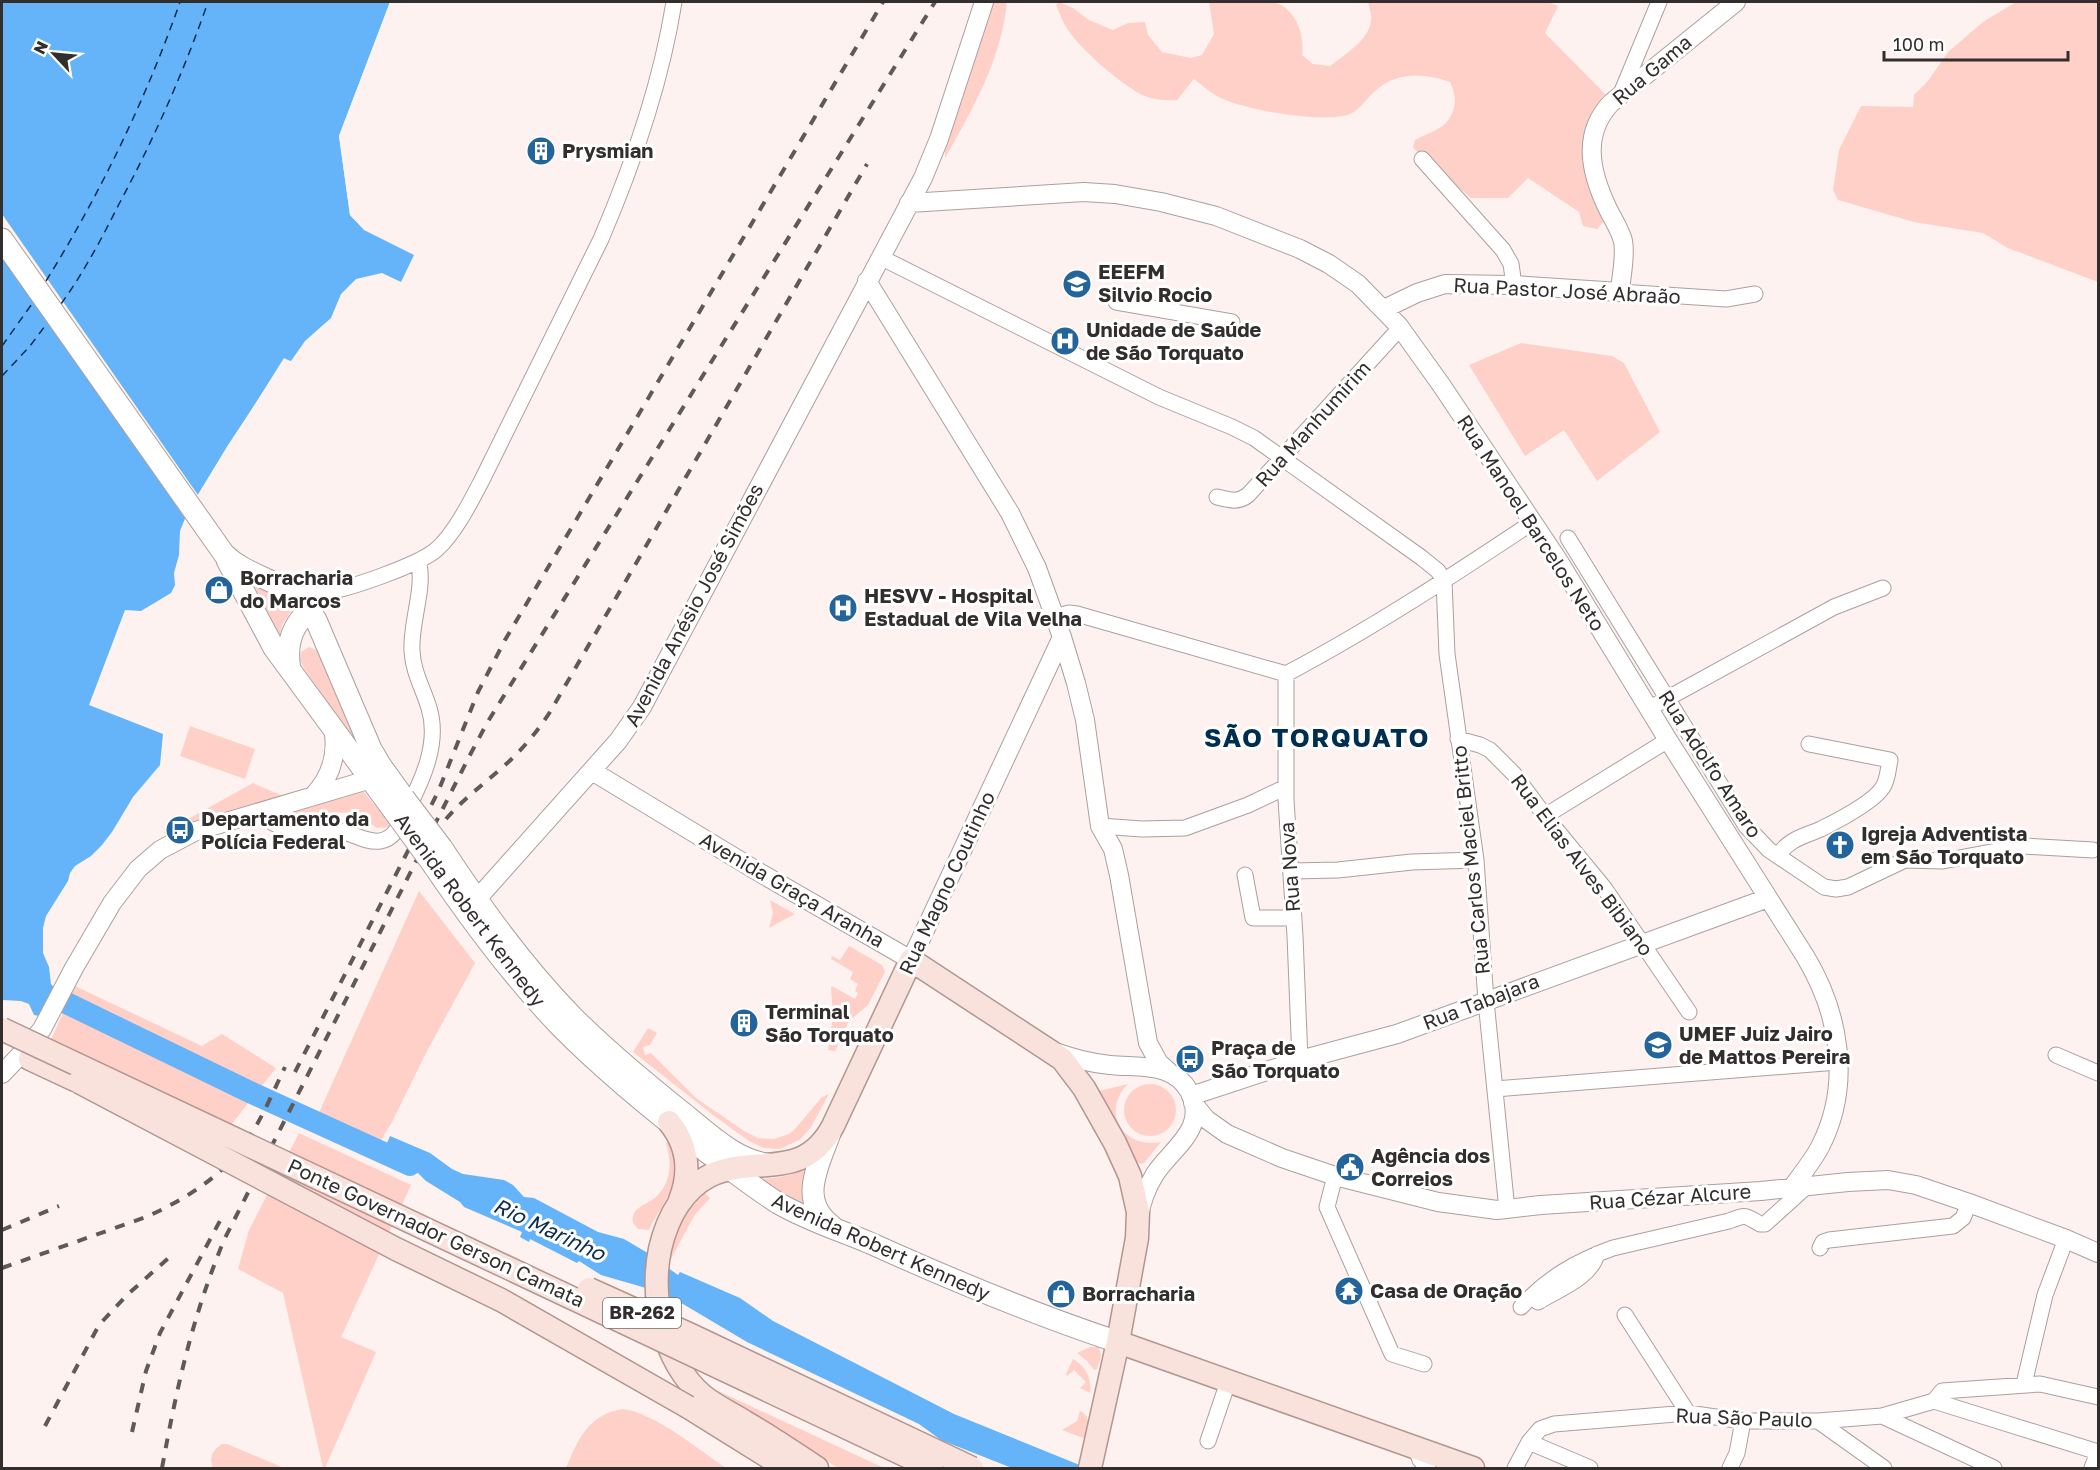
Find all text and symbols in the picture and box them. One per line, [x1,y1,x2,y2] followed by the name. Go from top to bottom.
[24,24,84,84] north arrow
[1884,24,2068,62] scale bar
[1607,29,1696,109] street label: Rua Gama
[1893,33,1944,55] text: 100 m
[29,38,52,57] text: N
[525,135,557,167] building icon: Prysmian
[562,138,653,162] place label: Prysmian
[1098,259,1212,306] place label: EEEFM Silvio Rocio
[1061,268,1093,300] school or university icon: EEEFM Silvio Rocio
[1453,272,1681,308] street label: Rua Pastor José Abraão
[1086,317,1261,364] place label: Unidade de Saúde de São Torquato
[1049,325,1081,357] hospital icon: Unidade de Saúde de São Torquato
[1250,356,1375,491] street label: Rua Manhumirim
[1453,410,1611,635] street label: Rua Manoel Barcelos Neto
[619,479,767,730] street label: Avenida Anésio José Simões
[240,565,353,612] place label: Borracharia do Marcos
[203,574,235,606] shop icon: Borracharia do Marcos
[864,583,1082,630] place label: HESVV - Hospital Estadual de Vila Velha
[827,592,859,624] hospital icon: HESVV - Hospital Estadual de Vila Velha
[1654,685,1768,842] street label: Rua Adolfo Amaro
[1204,722,1430,753] district label: SÃO TORQUATO
[1446,744,1494,976] street label: Rua Carlos Maciel Britto
[1507,769,1659,960] street label: Rua Elias Alves Bibiano
[893,787,999,978] street label: Rua Magno Coutinho
[201,806,369,853] place label: Departamento da Polícia Federal
[390,808,551,1011] street label: Avenida Robert Kennedy
[164,814,196,846] bus stop icon: Departamento da Polícia Federal
[1274,821,1304,913] street label: Rua Nova
[1861,821,2027,868] place label: Igreja Adventista em São Torquato
[696,826,889,952] street label: Avenida Graça Aranha
[1824,829,1856,861] church icon: Igreja Adventista em São Torquato
[1419,968,1542,1034] street label: Rua Tabajara
[765,999,894,1046] place label: Terminal São Torquato
[728,1007,760,1039] building icon: Terminal São Torquato
[1679,1021,1850,1068] place label: UMEF Juiz Jairo de Mattos Pereira
[1642,1029,1674,1061] school or university icon: UMEF Juiz Jairo de Mattos Pereira
[1211,1035,1340,1082] place label: Praça de São Torquato
[1174,1043,1206,1075] bus stop icon: Praça de São Torquato
[1371,1143,1490,1190] place label: Agência dos Correios
[1334,1151,1366,1183] public building icon: Agência dos Correios
[284,1153,589,1312] street label: Ponte Governador Gerson Camata
[1588,1178,1752,1214] street label: Rua Cézar Alcure
[769,1187,994,1305] street label: Avenida Robert Kennedy
[490,1192,611,1267] water label: Rio Marinho
[1333,1275,1365,1307] temple icon: Casa de Oração
[1045,1278,1077,1310] shop icon: Borracharia
[1370,1278,1522,1302] place label: Casa de Oração
[1082,1281,1195,1305] place label: Borracharia
[603,1298,681,1328] road number: BR-262
[1675,1403,1813,1431] street label: Rua São Paulo

